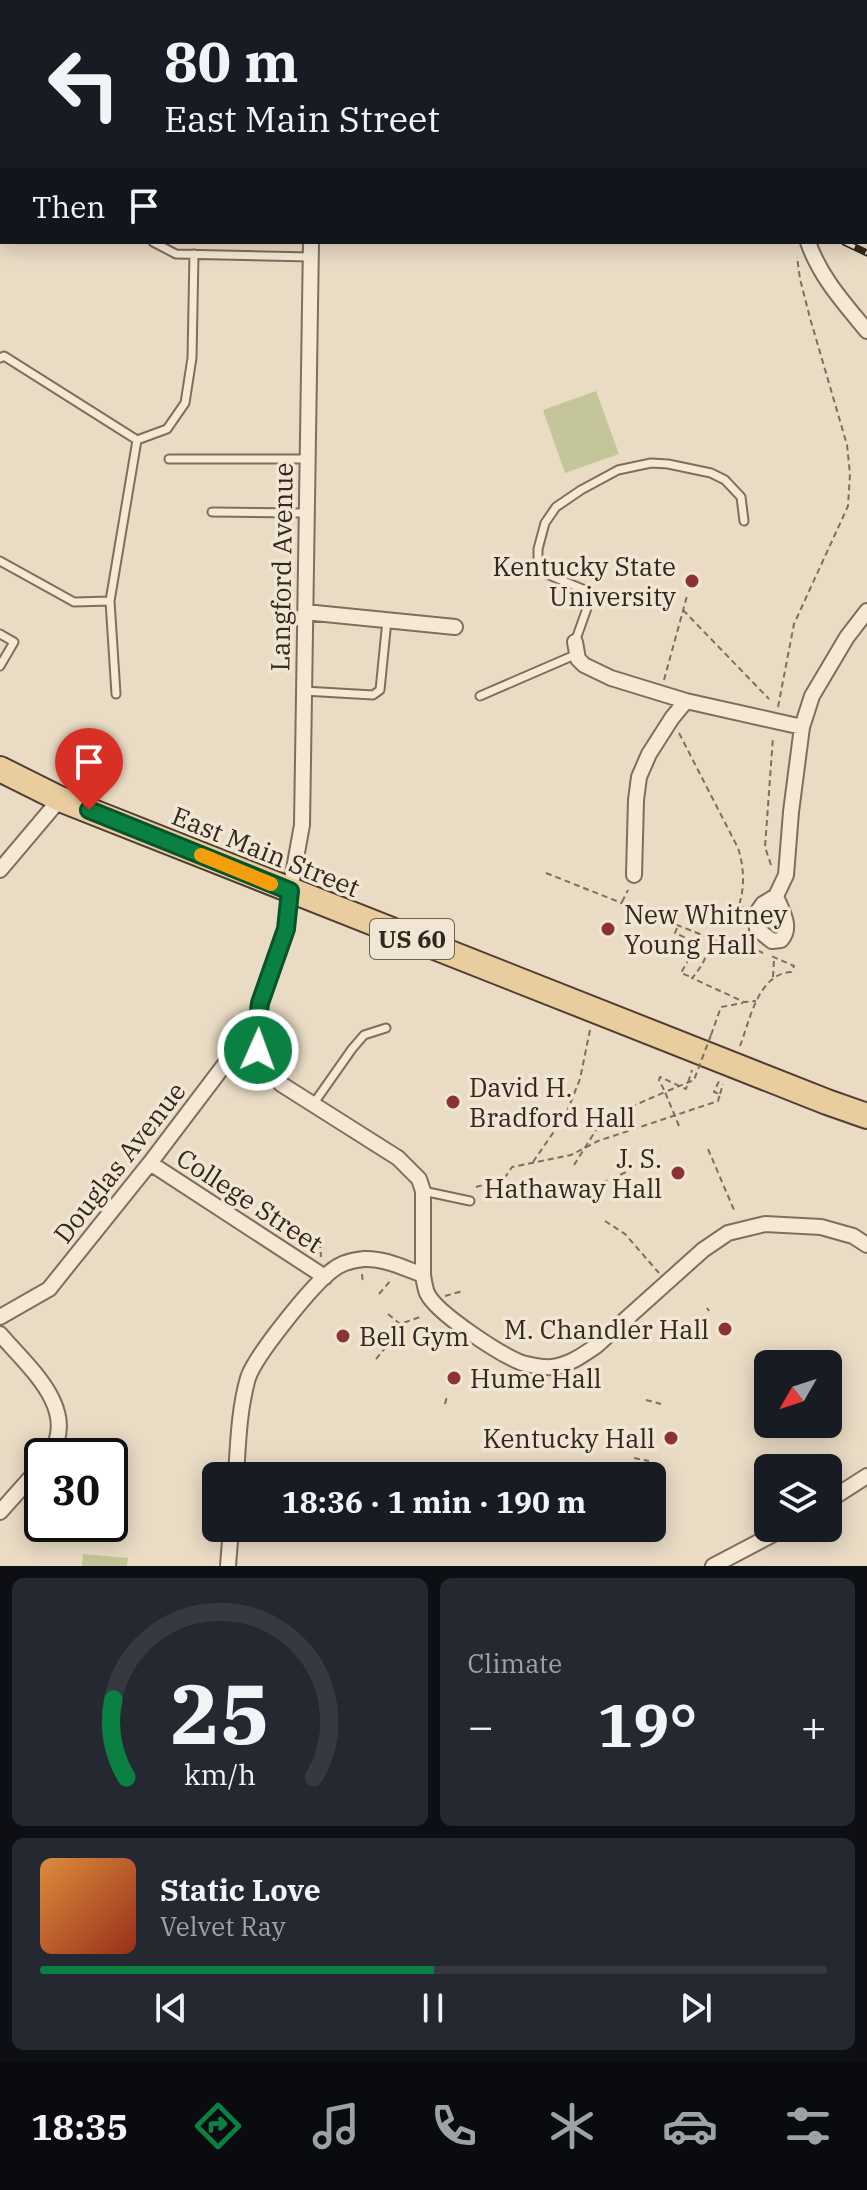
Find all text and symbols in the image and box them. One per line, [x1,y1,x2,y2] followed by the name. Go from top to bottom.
[164,25,299,97] text: 80 m
[32,32,136,136] icon: left
[164,95,440,142] text: East Main Street
[122,184,166,228] icon: arrive
[32,187,106,226] text: Then
[262,462,300,672] street label: Langford Avenue
[492,549,676,613] place label: Kentucky State University
[683,572,701,590] marker: Kentucky State University
[55,728,123,810] pin
[67,740,111,784] icon: arrive
[167,798,365,904] street label: East Main Street
[624,897,787,961] place label: New Whitney Young Hall
[370,919,454,959] road number: US 60
[599,920,617,938] marker: New Whitney Young Hall
[216,1008,300,1092] position arrow
[469,1070,635,1134] place label: David H. Bradford Hall
[45,1075,193,1249] street label: Douglas Avenue
[444,1093,462,1111] marker: David H. Bradford Hall
[170,1140,330,1260] street label: College Street
[484,1141,662,1205] place label: J. S. Hathaway Hall
[669,1164,687,1182] marker: J. S. Hathaway Hall
[504,1312,709,1346] place label: M. Chandler Hall
[359,1319,469,1353] place label: Bell Gym
[716,1320,734,1338] marker: M. Chandler Hall
[334,1327,352,1345] marker: Bell Gym
[754,1350,842,1438] north arrow
[754,1350,842,1542] map controls
[470,1361,602,1395] place label: Hume Hall
[445,1369,463,1387] marker: Hume Hall
[483,1421,655,1455] place label: Kentucky Hall
[662,1429,680,1447] marker: Kentucky Hall
[24,1438,128,1542] speed limit sign: 30
[754,1454,842,1542] button: layers
[282,1482,586,1521] text: 18:36 · 1 min · 190 m
[468,1646,562,1680] text: Climate
[170,1659,270,1767] text: 25
[597,1685,697,1764] text: 19°
[468,1697,494,1754] text: −
[801,1697,827,1754] text: +
[184,1756,256,1793] text: km/h
[160,1870,321,1909] text: Static Love
[160,1909,286,1943] text: Velvet Ray
[149,1986,193,2030] icon: previous
[411,1986,455,2030] icon: pause
[674,1986,718,2030] icon: next
[190,2098,246,2154] icon: directions
[308,2098,364,2154] icon: music
[426,2098,482,2154] icon: phone
[544,2098,600,2154] icon: climate
[662,2098,718,2154] icon: car
[780,2098,836,2154] icon: filters
[31,2103,128,2150] text: 18:35

